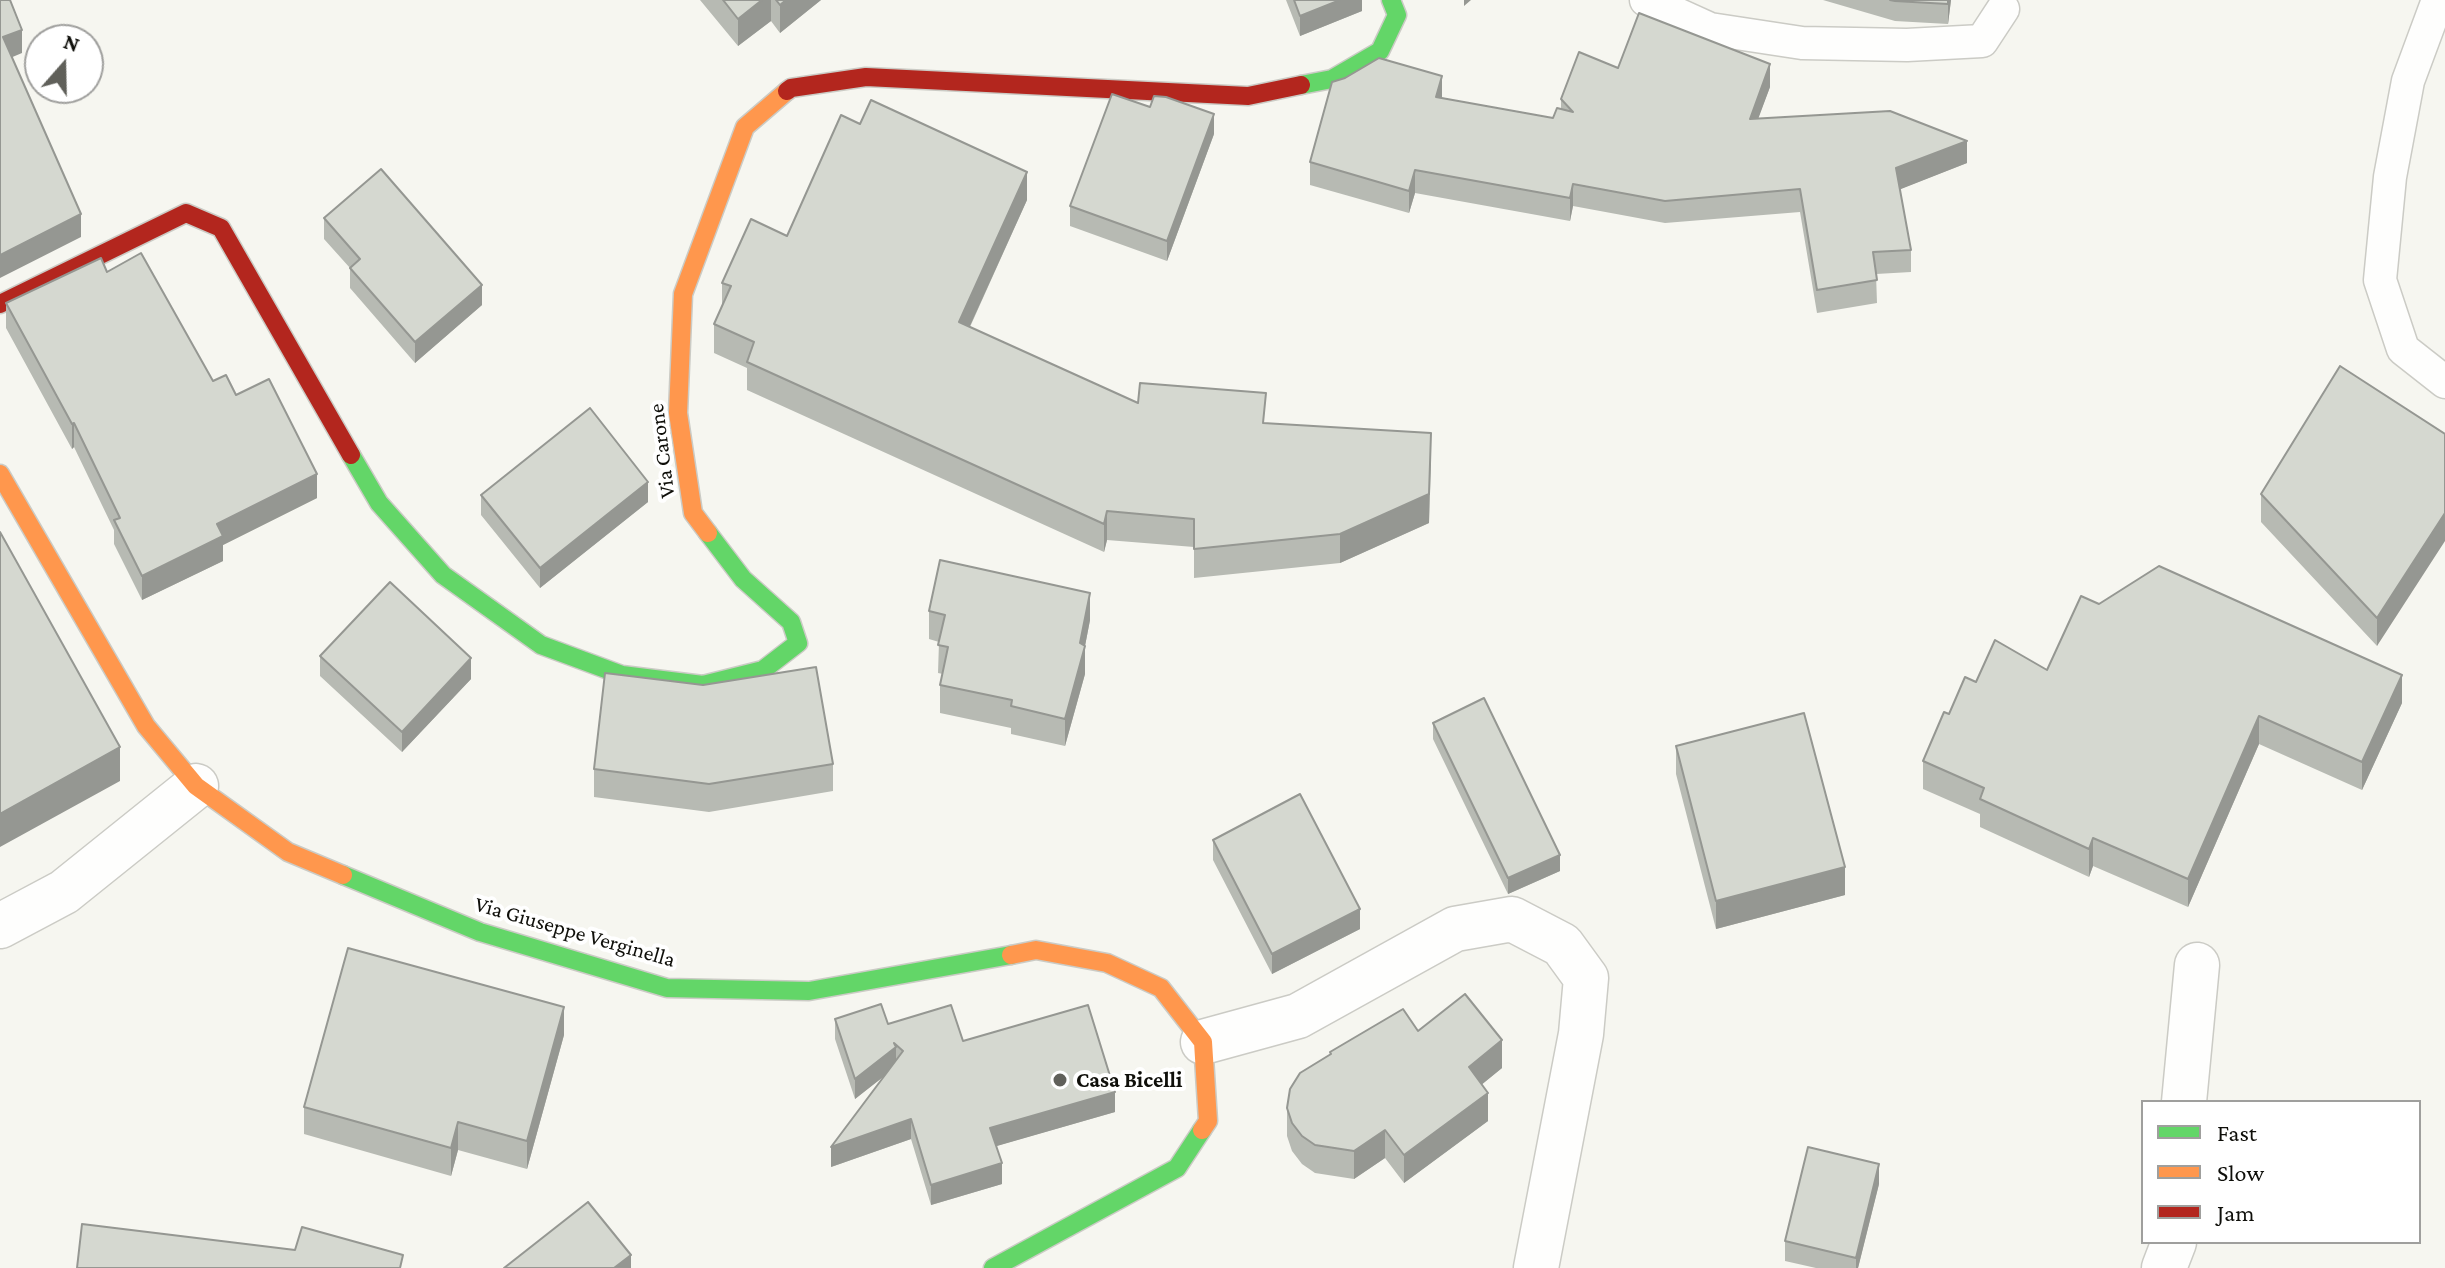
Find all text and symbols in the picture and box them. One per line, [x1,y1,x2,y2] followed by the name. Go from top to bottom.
[24,24,104,104] north arrow
[60,29,83,57] text: N
[643,402,681,500] street label: Via Carone
[472,891,678,973] street label: Via Giuseppe Verginella
[1076,1067,1182,1093] place label: Casa Bicelli
[1051,1071,1069,1089] marker: Casa Bicelli
[2141,1100,2421,1244] legend
[2217,1119,2257,1146] text: Fast
[2217,1159,2264,1186] text: Slow
[2217,1199,2255,1226] text: Jam

